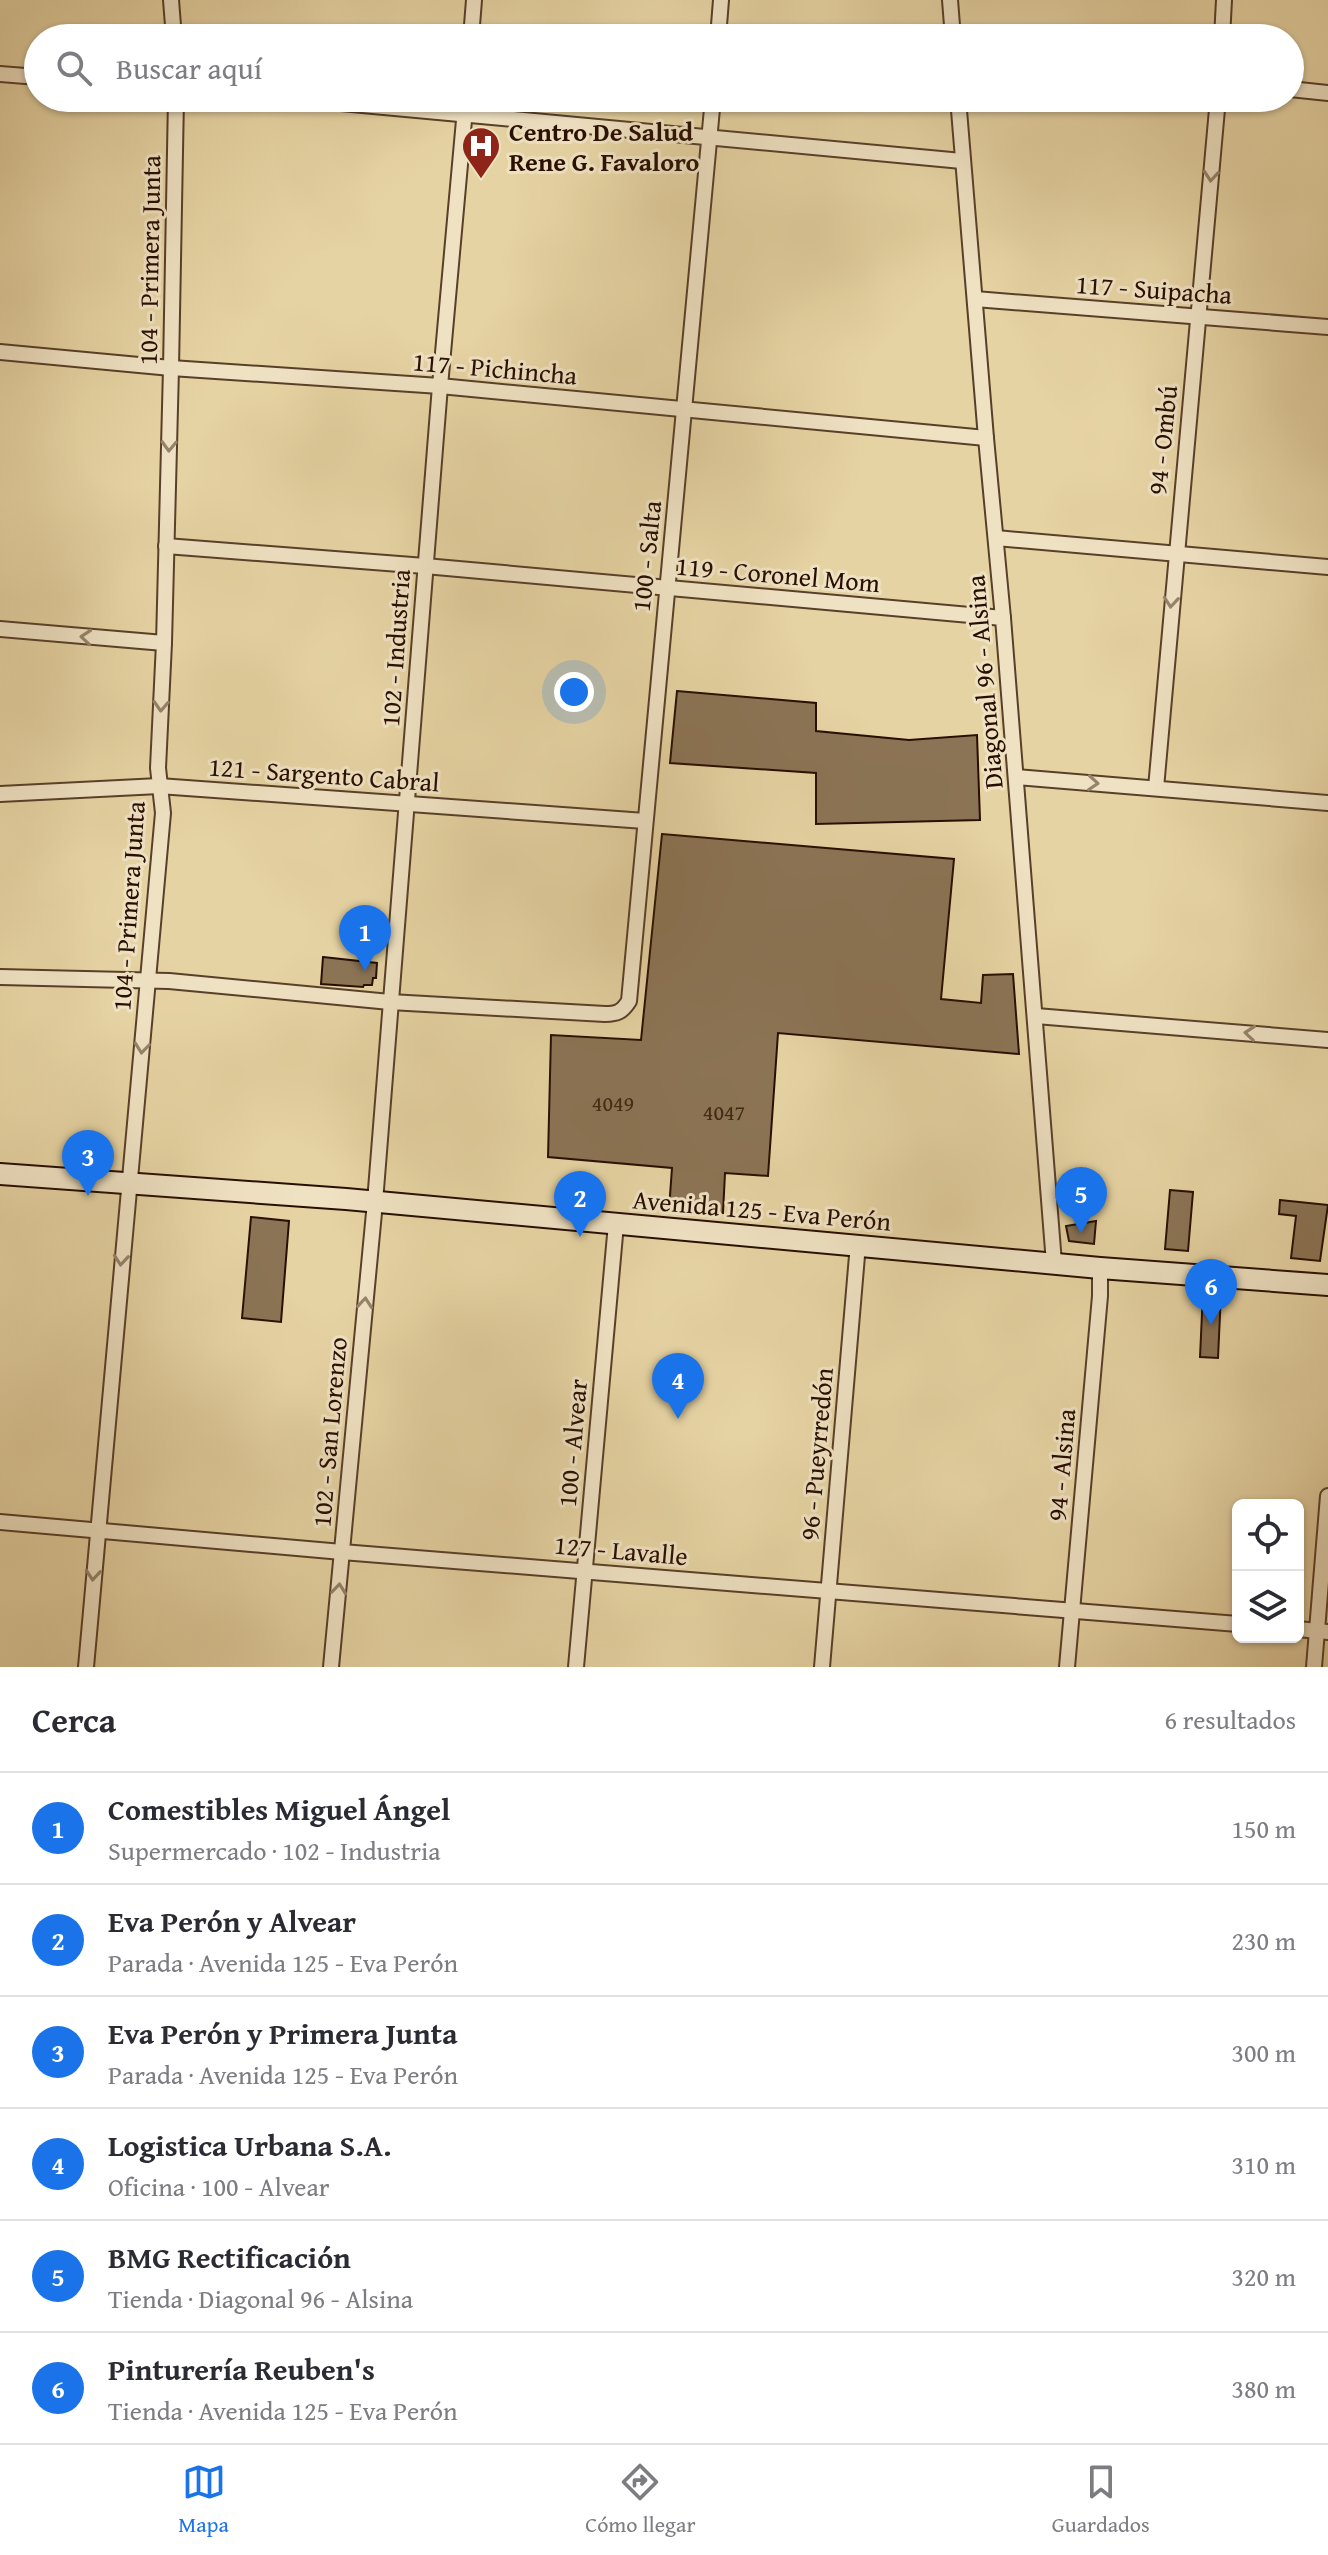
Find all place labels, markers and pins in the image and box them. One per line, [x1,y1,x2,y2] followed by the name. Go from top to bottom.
[509,112,700,181] place label: Centro De Salud Rene G. Favaloro
[460,125,502,180] hospital icon: Centro De Salud Rene G. Favaloro
[339,905,391,971] pin: 1
[62,1130,114,1196] pin: 3
[1055,1167,1107,1233] pin: 5
[554,1171,606,1237] pin: 2
[1185,1259,1237,1325] pin: 6
[652,1353,704,1419] pin: 4

